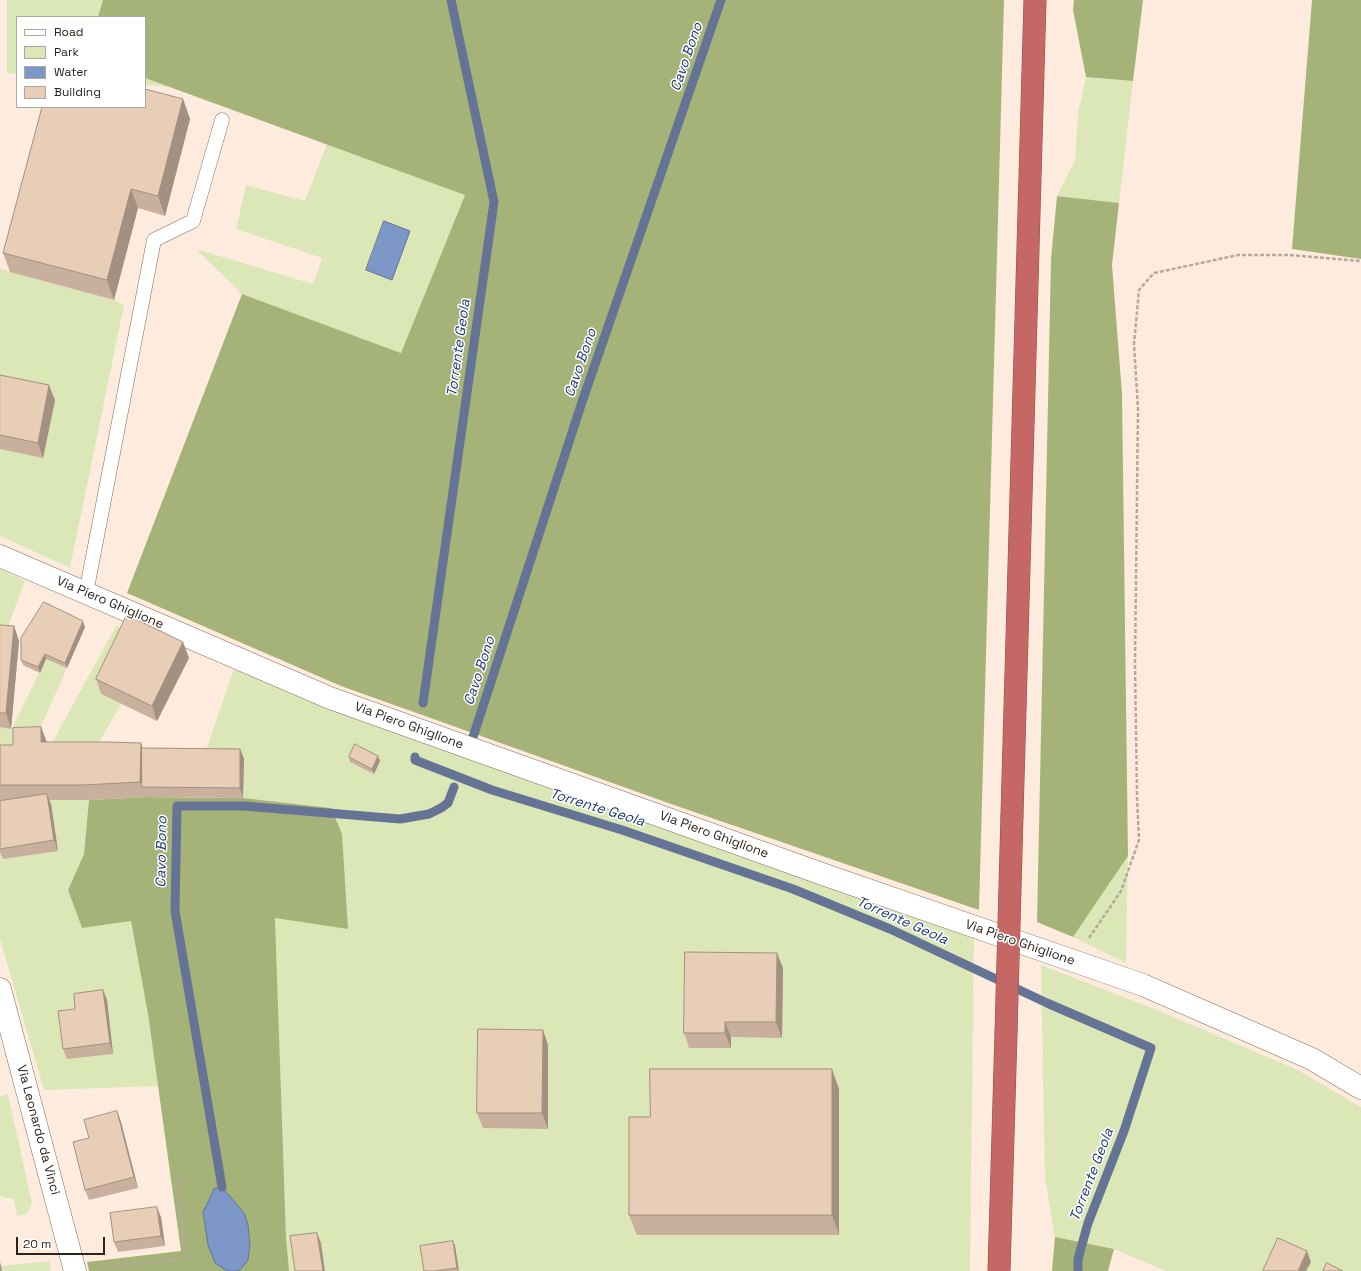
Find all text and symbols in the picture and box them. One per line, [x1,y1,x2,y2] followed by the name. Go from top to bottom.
[16,16,146,108] legend
[667,21,707,93] water label: Cavo Bono
[54,24,83,40] text: Road
[54,44,79,60] text: Park
[54,64,88,80] text: Water
[54,84,101,100] text: Building
[444,298,474,398] water label: Torrente Geola
[561,327,601,399] water label: Cavo Bono
[54,573,166,633] street label: Via Piero Ghiglione
[461,634,499,708] water label: Cavo Bono
[352,699,466,753] street label: Via Piero Ghiglione
[548,786,646,830] water label: Torrente Geola
[657,808,771,862] street label: Via Piero Ghiglione
[153,816,171,888] water label: Cavo Bono
[854,893,950,949] water label: Torrente Geola
[963,917,1077,969] street label: Via Piero Ghiglione
[13,1063,63,1197] street label: Via Leonardo da Vinci
[1067,1126,1117,1224] water label: Torrente Geola
[18,1229,107,1255] scale bar
[23,1236,51,1252] text: 20 m

